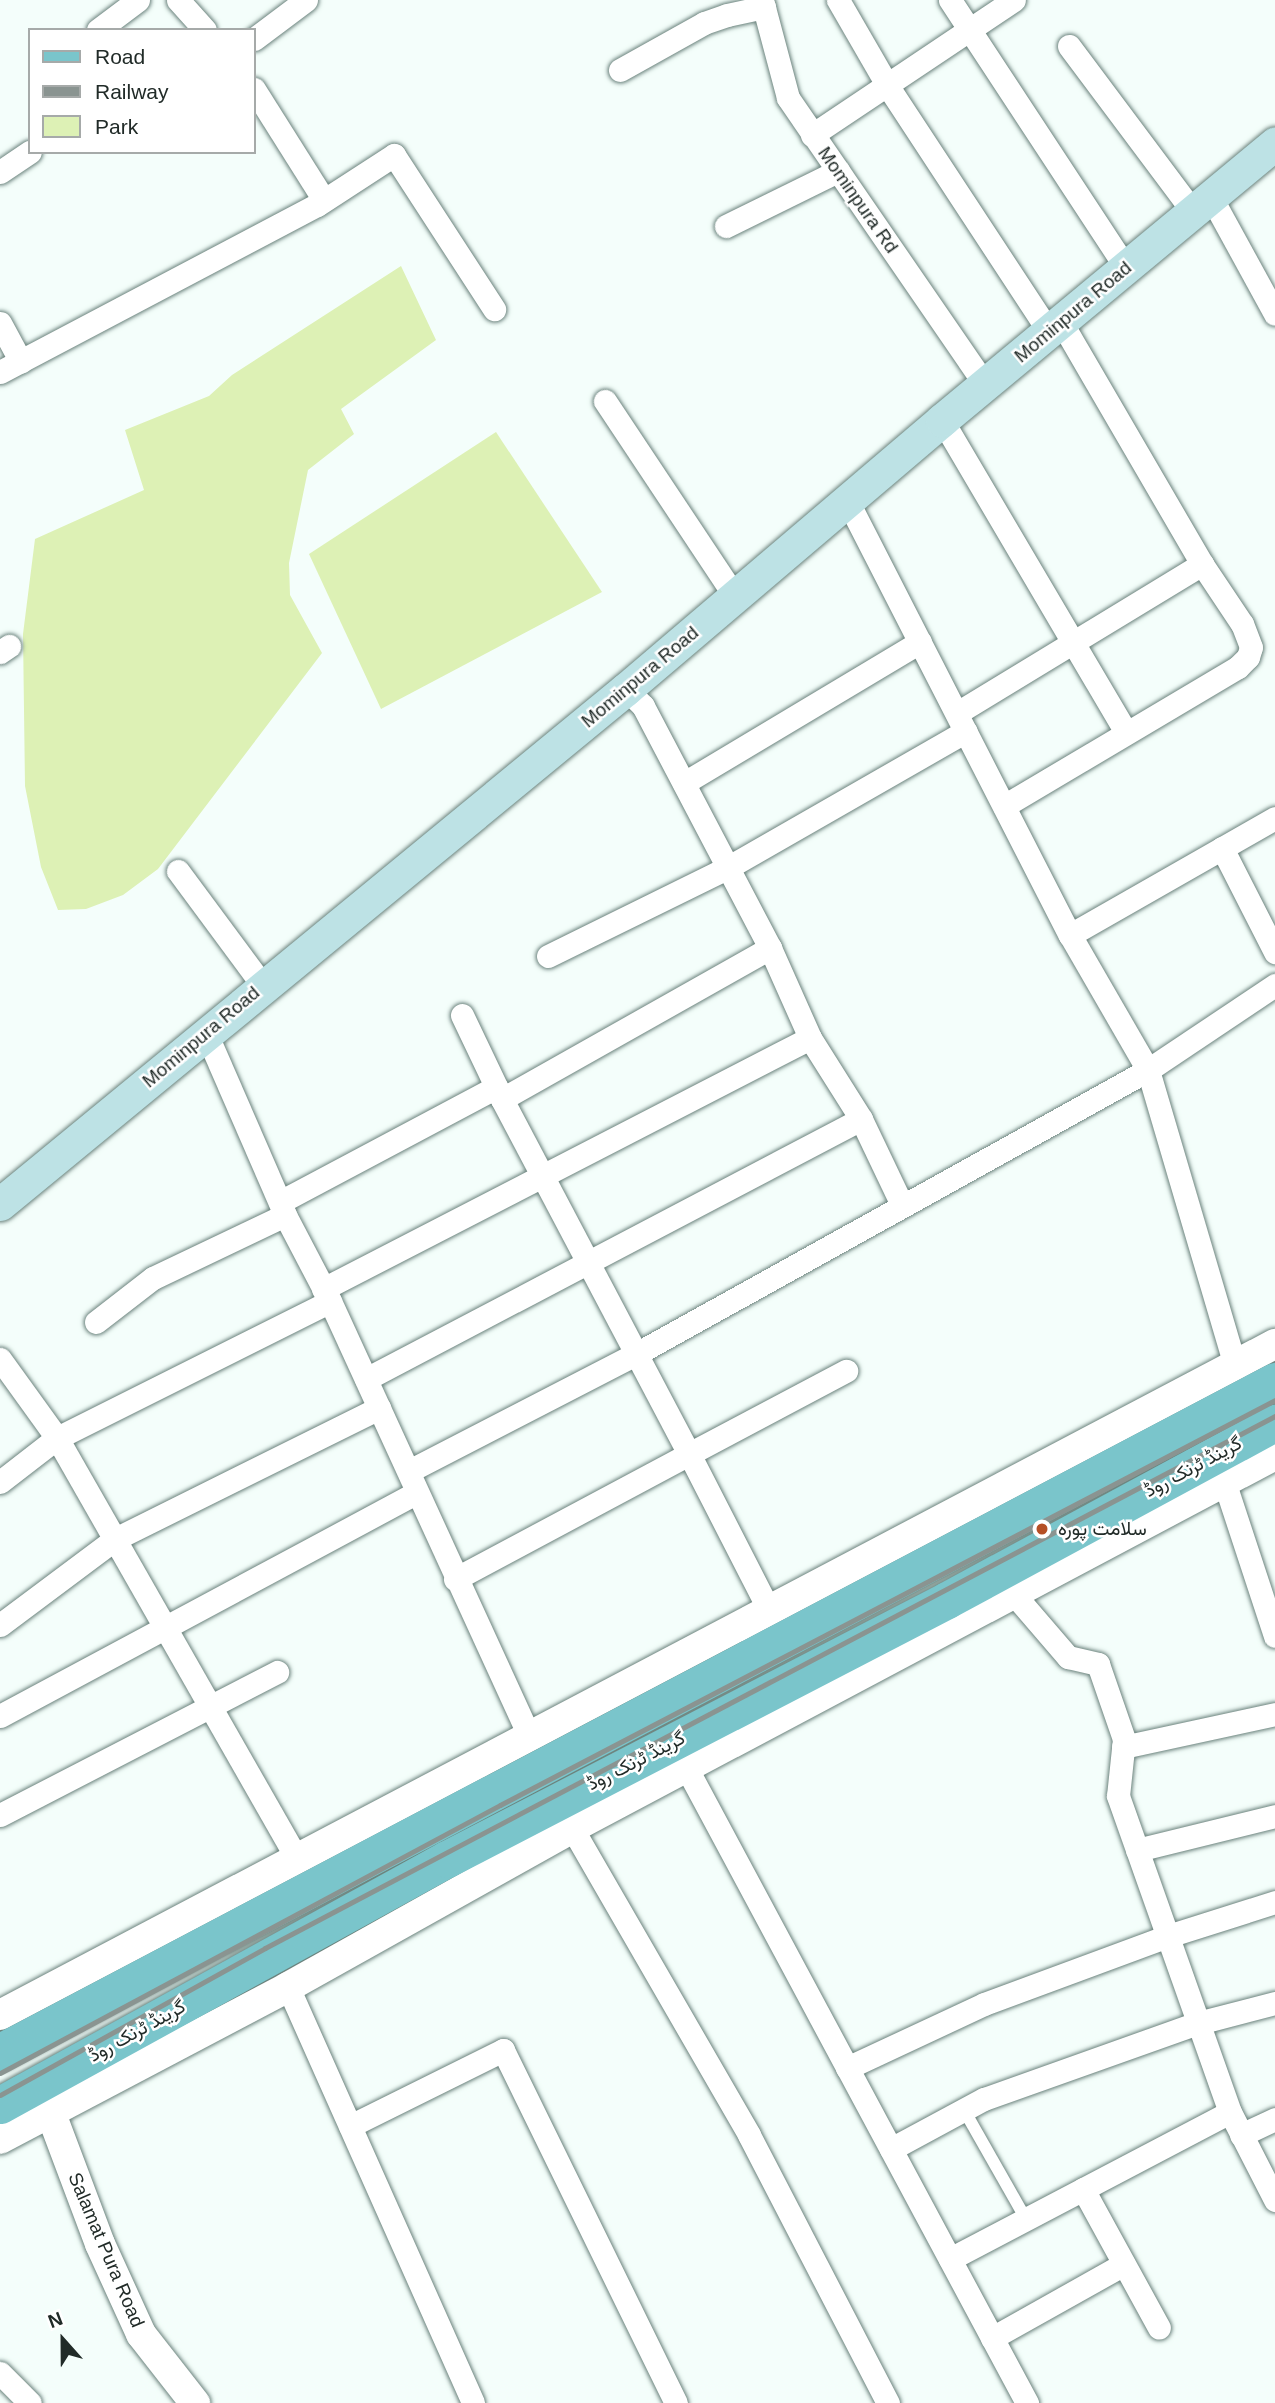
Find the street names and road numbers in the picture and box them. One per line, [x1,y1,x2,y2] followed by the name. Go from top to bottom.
[813,142,903,258] street label: Mominpura Rd
[1010,256,1136,368] street label: Mominpura Road
[577,621,703,733] street label: Mominpura Road
[138,981,264,1093] street label: Mominpura Road
[1140,1432,1246,1502] street label: گرینڈ ٹرنک روڈ
[583,1726,689,1796] street label: گرینڈ ٹرنک روڈ
[84,1995,190,2067] street label: گرینڈ ٹرنک روڈ
[63,2169,149,2331] street label: Salamat Pura Road

